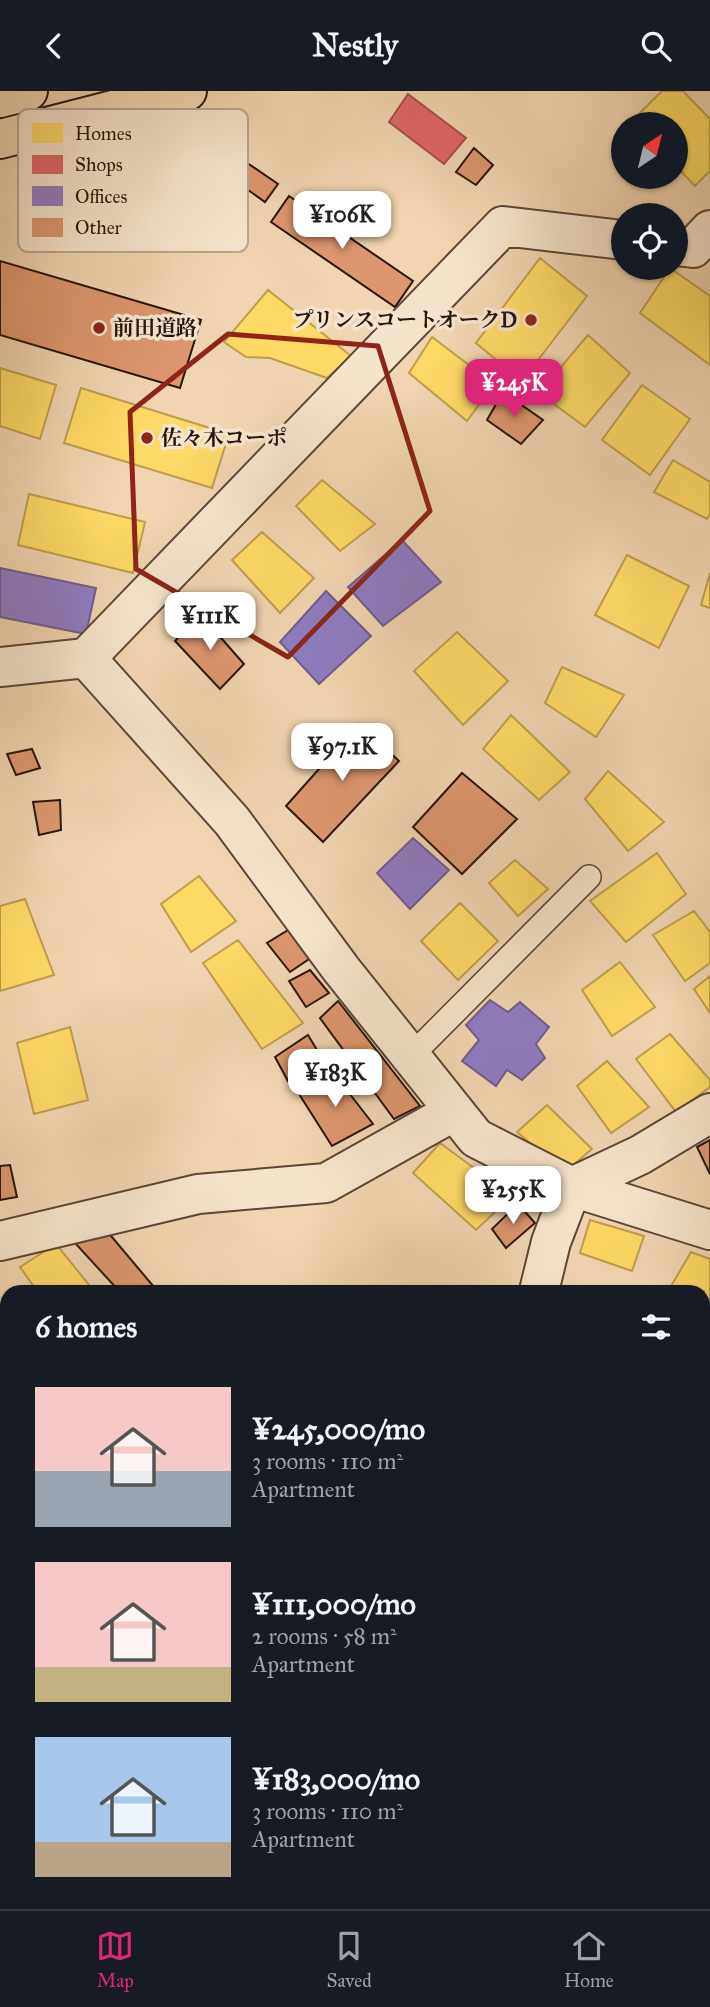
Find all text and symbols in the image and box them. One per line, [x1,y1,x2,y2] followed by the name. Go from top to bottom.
[312,26,398,65] text: Nestly
[35,27,73,65] icon: back
[637,27,675,65] icon: search
[18,109,248,252] legend
[611,112,688,189] north arrow
[611,112,688,280] map controls
[75,122,132,145] text: Homes
[75,153,123,176] text: Shops
[75,185,127,208] text: Offices
[293,191,391,251] pin: ¥106K
[309,200,375,228] text: ¥106K
[611,203,688,280] button: locate
[75,216,123,239] text: Other
[293,307,517,333] place label: プリンスコートオークD
[523,312,539,328] marker: プリンスコートオークD
[113,315,197,341] place label: 前田道路
[91,320,107,336] marker: 前田道路
[465,359,563,419] pin: ¥245K
[481,368,547,396] text: ¥245K
[161,425,287,451] place label: 佐々木コーポ
[139,430,155,446] marker: 佐々木コーポ
[161,593,259,652] pin: ¥111K
[181,601,239,629] text: ¥111K
[285,723,399,783] pin: ¥97.1K
[307,732,377,760] text: ¥97.1K
[286,1049,384,1109] pin: ¥183K
[304,1058,366,1086] text: ¥183K
[464,1167,562,1226] pin: ¥255K
[481,1175,545,1203] text: ¥255K
[637,1308,675,1346] icon: filters
[35,1309,137,1345] text: 6 homes
[252,1411,425,1447] text: ¥245,000/mo
[91,1415,175,1499] icon: home
[252,1447,403,1475] text: 3 rooms · 110 m²
[252,1475,355,1503] text: Apartment
[252,1586,416,1622] text: ¥111,000/mo
[91,1590,175,1674] icon: home
[252,1622,397,1650] text: 2 rooms · 58 m²
[252,1650,355,1678] text: Apartment
[252,1761,420,1797] text: ¥183,000/mo
[91,1765,175,1849] icon: home
[252,1797,403,1825] text: 3 rooms · 110 m²
[252,1825,355,1853] text: Apartment
[96,1927,134,1992] tab: Map
[327,1927,372,1992] tab: Saved
[564,1927,614,1992] tab: Home

